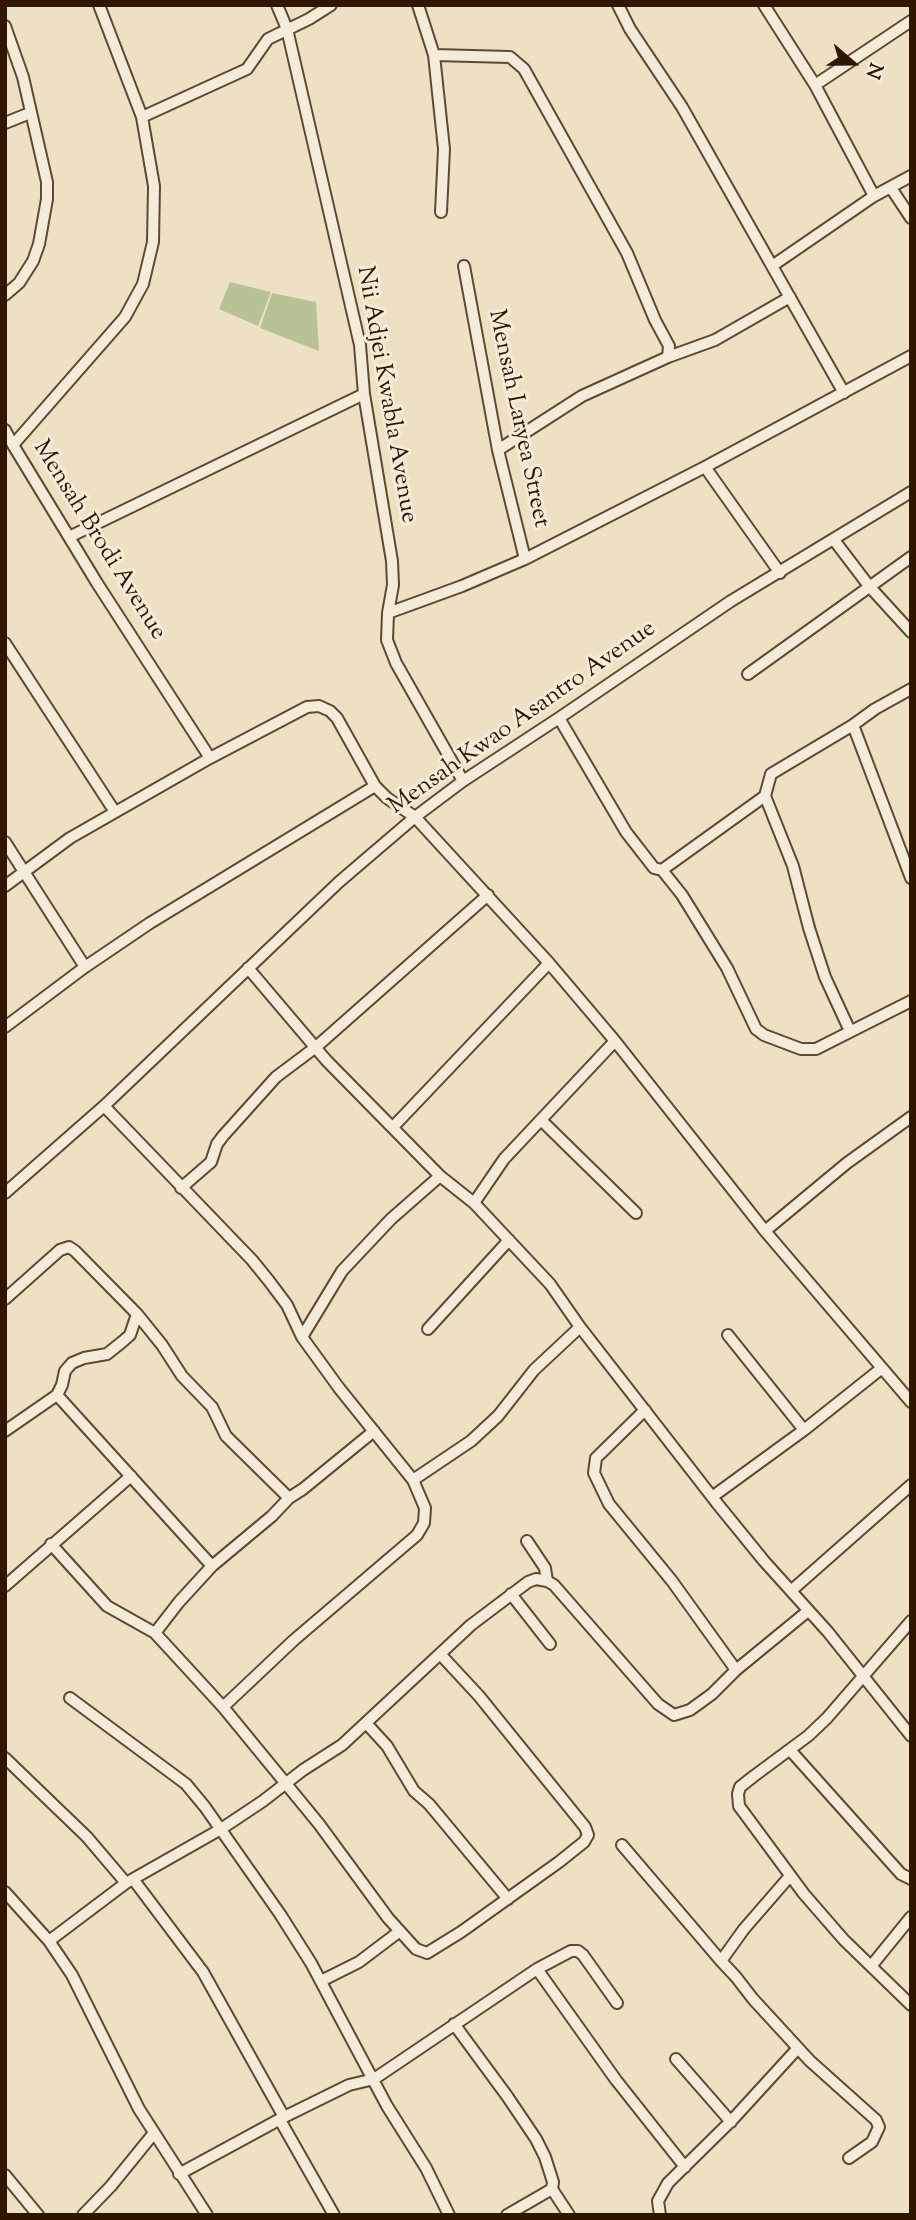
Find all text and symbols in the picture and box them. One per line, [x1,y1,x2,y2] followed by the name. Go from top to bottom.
[818,28,888,98] north arrow
[858,59,888,82] text: N
[348,264,422,526] street label: Nii Adjei Kwabla Avenue
[480,308,554,530] street label: Mensah Laryea Street
[25,436,171,646] street label: Mensah Brodi Avenue
[384,616,662,822] street label: Mensah Kwao Asantro Avenue

